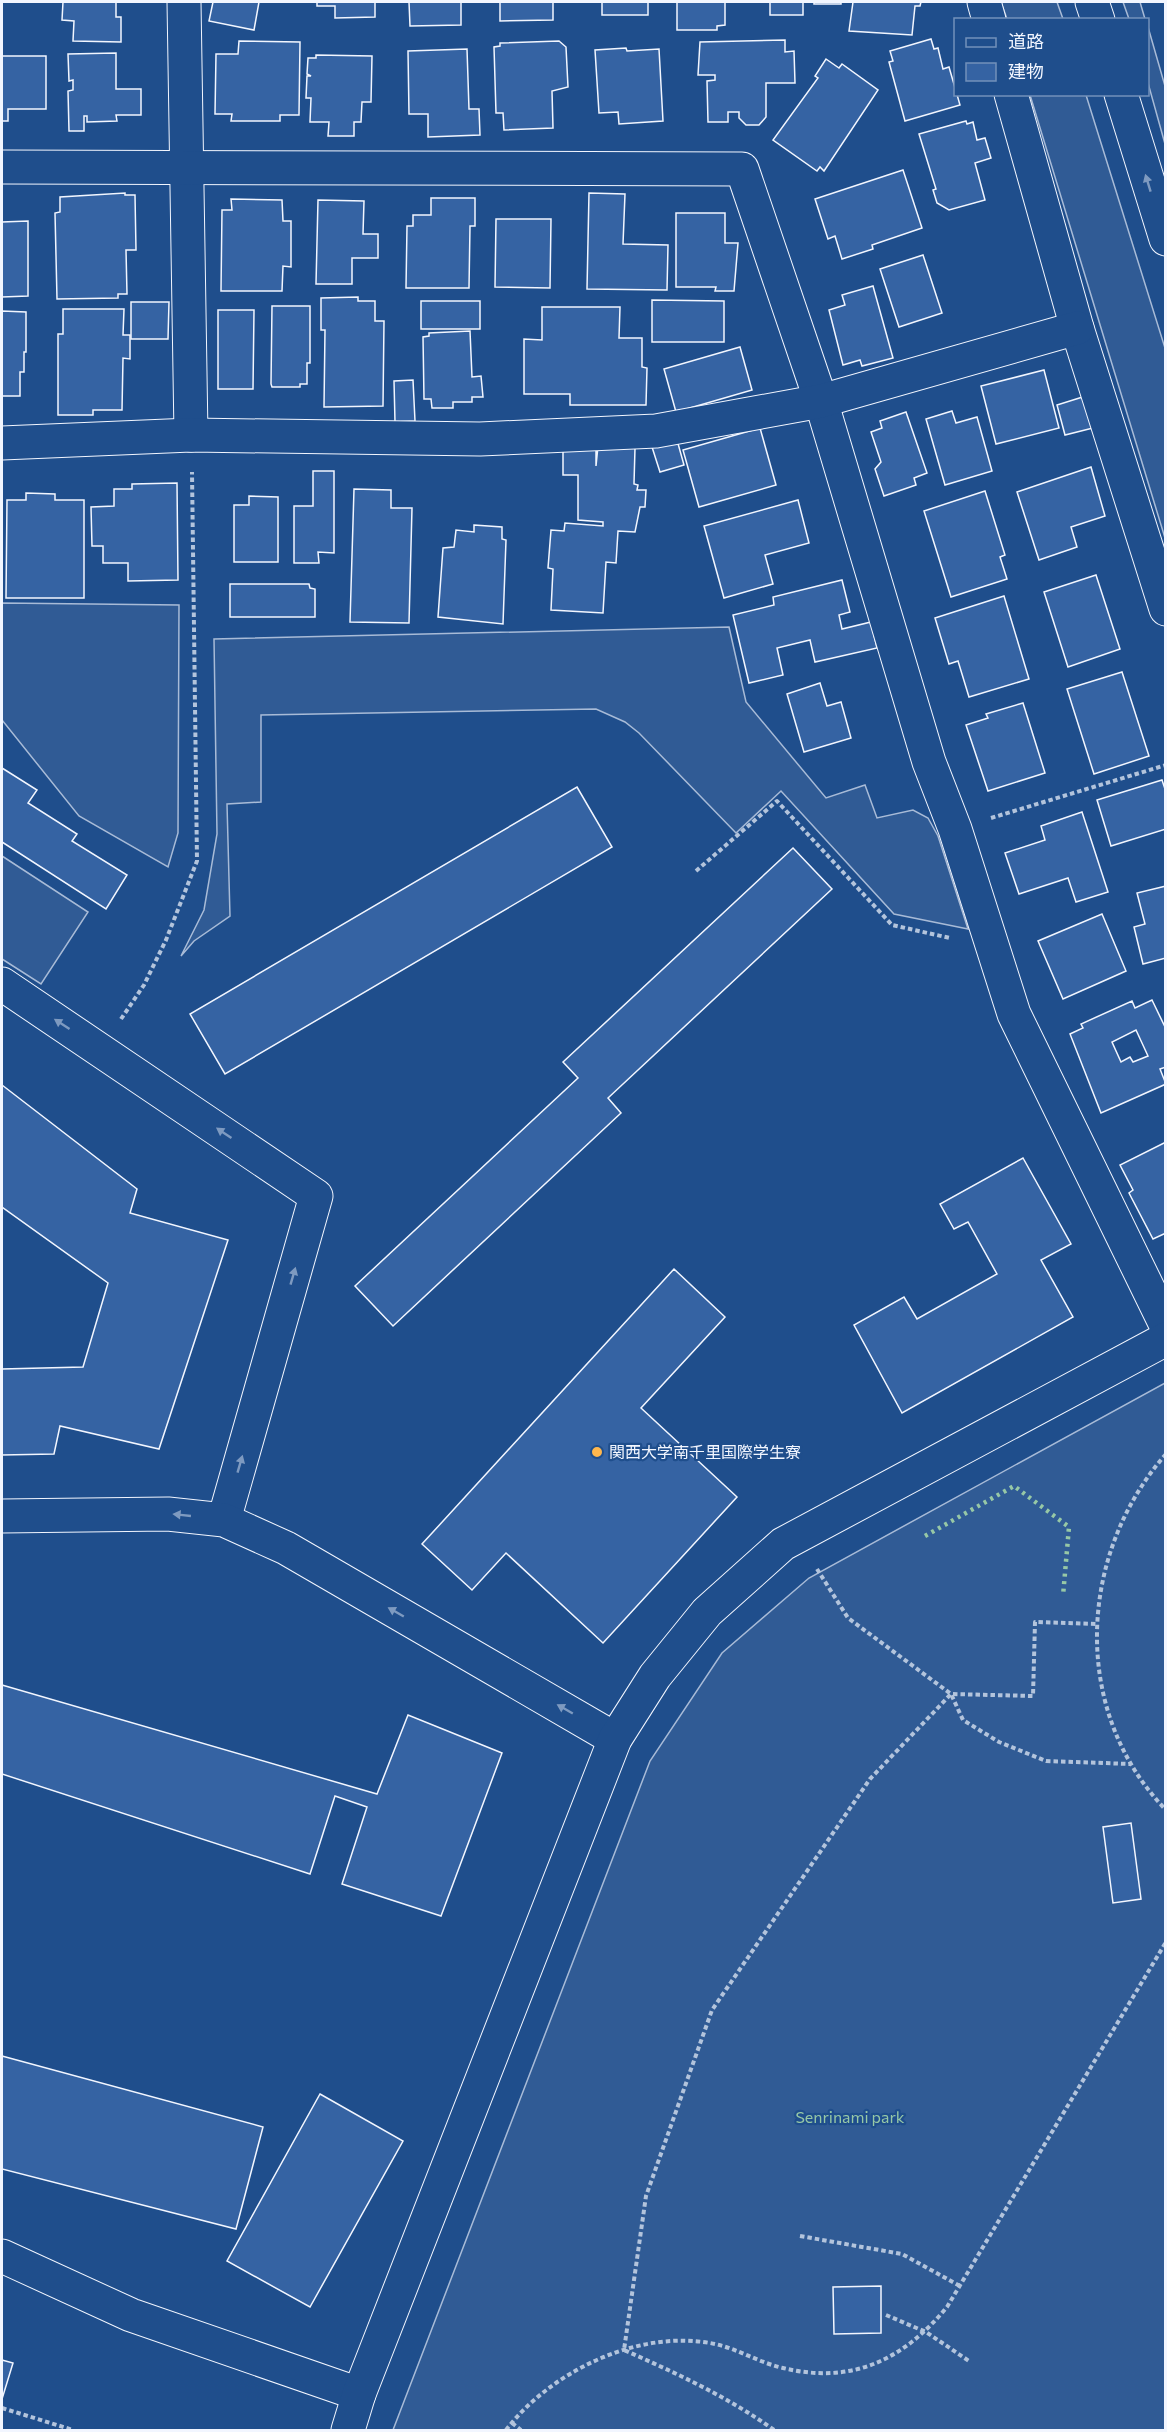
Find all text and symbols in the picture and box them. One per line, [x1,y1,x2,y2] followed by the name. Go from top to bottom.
[954,18,1149,96] legend
[1008,30,1044,52] text: 道路
[1008,60,1044,82] text: 建物
[1143,174,1152,192] one-way arrow
[54,1018,70,1029] one-way arrow
[216,1127,232,1139] one-way arrow
[289,1267,298,1285] one-way arrow
[609,1442,801,1461] place label: 関西大学南千里国際学生寮
[590,1445,604,1459] marker: 関西大学南千里国際学生寮
[235,1454,245,1473] one-way arrow
[173,1511,192,1520] one-way arrow
[388,1606,404,1617] one-way arrow
[557,1704,573,1715] one-way arrow
[795,2107,905,2126] park label: Senrinami park

